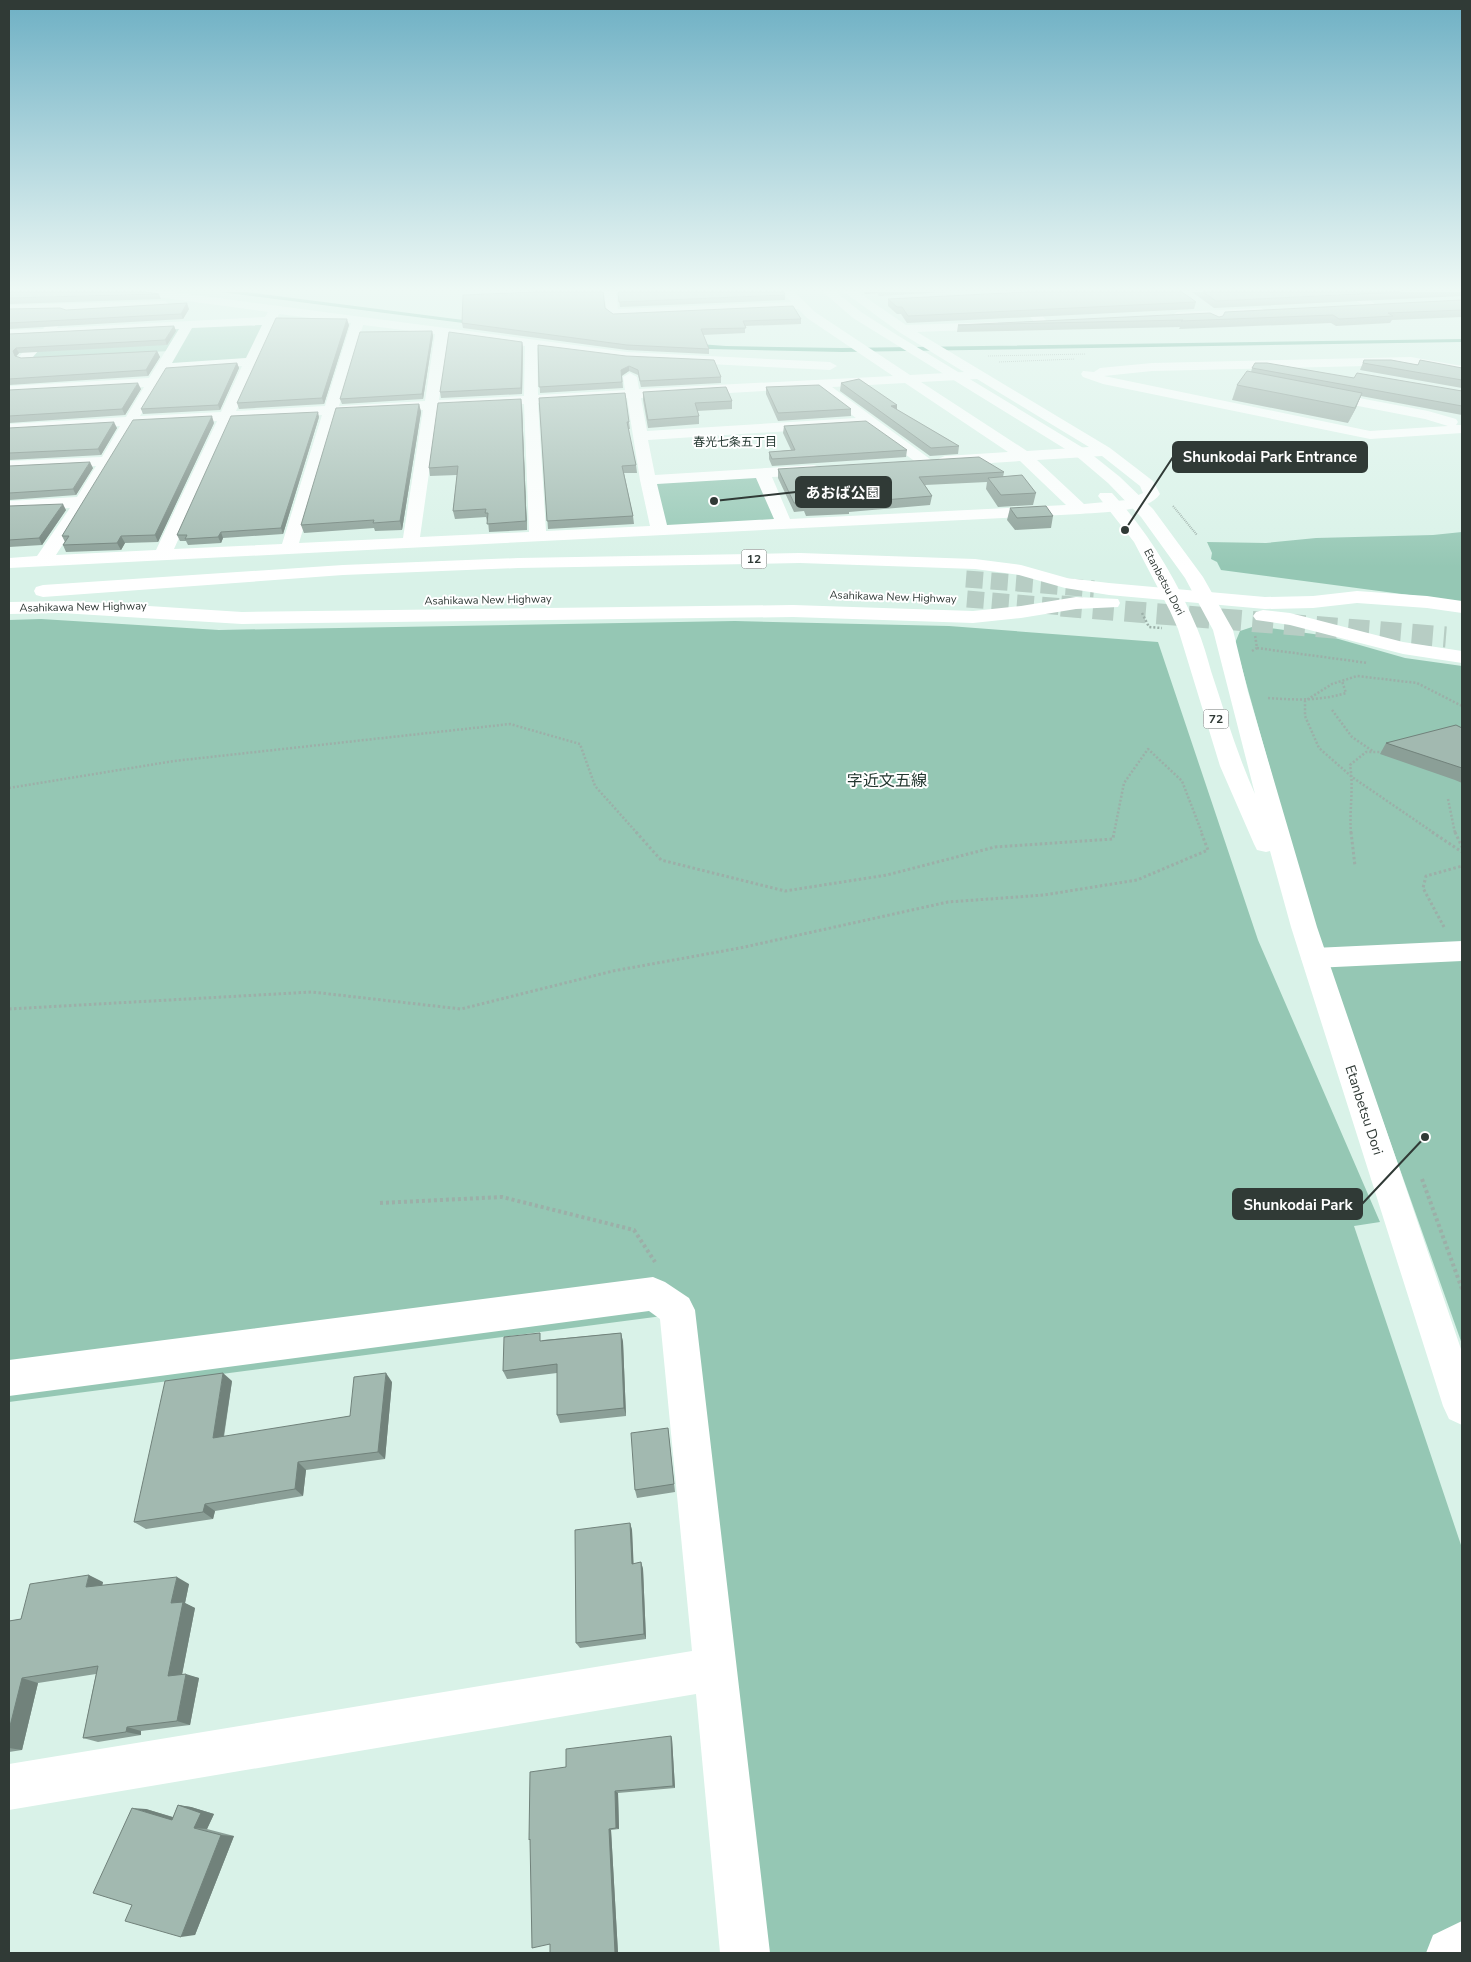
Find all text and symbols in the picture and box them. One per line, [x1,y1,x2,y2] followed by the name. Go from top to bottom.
[693,434,777,450] district label: 春光七条五丁目
[1173,442,1367,472] callout: Shunkodai Park Entrance
[1183,447,1357,467] text: Shunkodai Park Entrance
[796,477,891,507] callout: あおば公園
[805,483,881,503] text: あおば公園
[1140,546,1188,618] street label: Etanbetsu Dori
[742,550,766,568] road number: 12
[829,587,957,607] street label: Asahikawa New Highway
[424,591,552,609] street label: Asahikawa New Highway
[19,598,147,616] street label: Asahikawa New Highway
[1204,710,1228,729] road number: 72
[847,770,927,792] district label: 字近文五線
[1341,1063,1387,1157] street label: Etanbetsu Dori
[1233,1189,1362,1219] callout: Shunkodai Park
[1244,1195,1353,1215] text: Shunkodai Park

